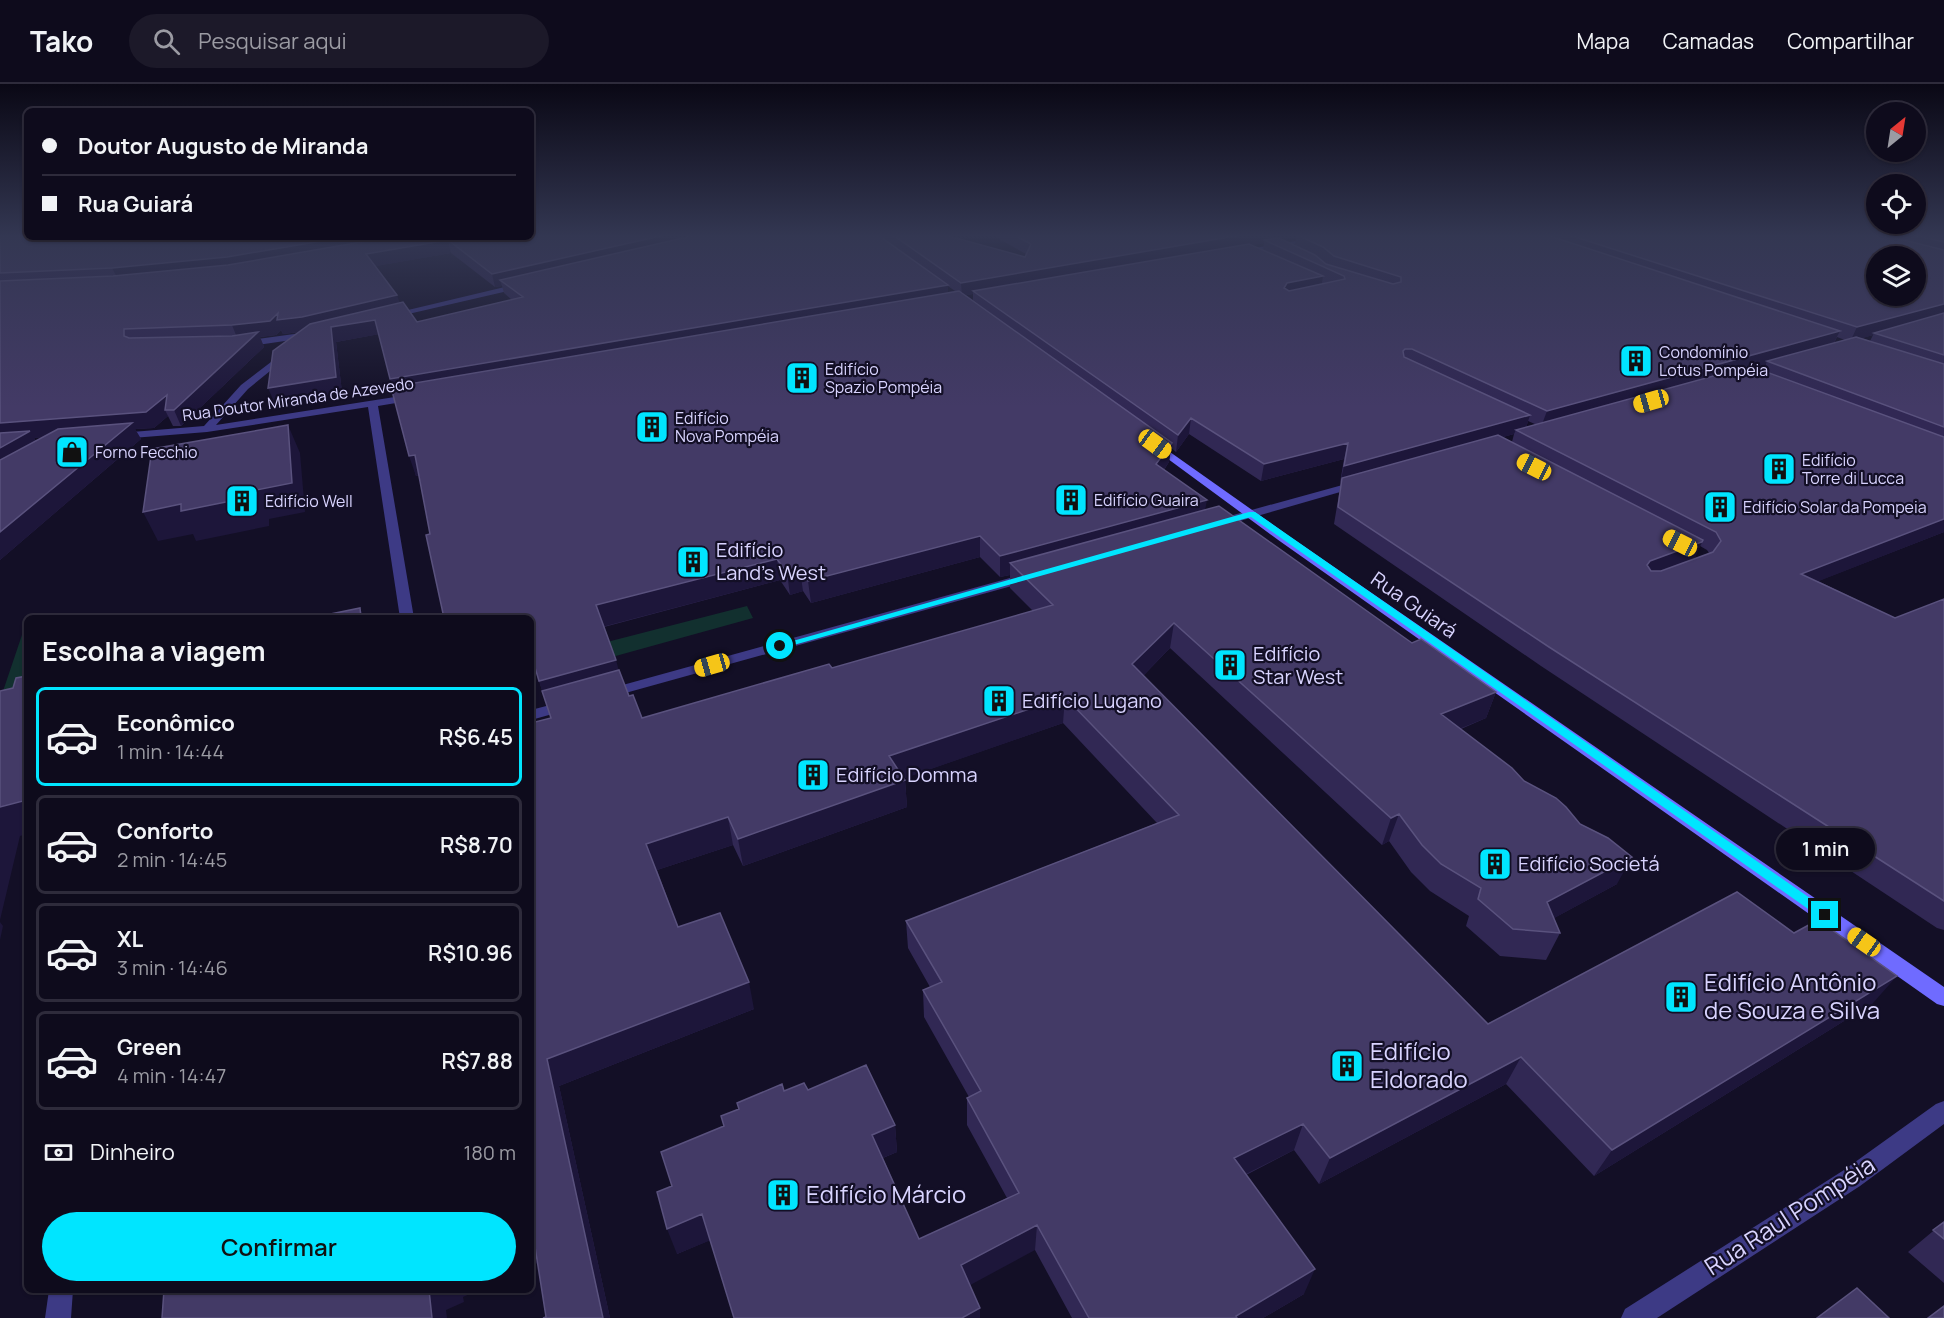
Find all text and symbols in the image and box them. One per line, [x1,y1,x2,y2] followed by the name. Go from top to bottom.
[129,14,549,68] search box
[30,22,93,60] text: Tako
[150,25,183,58] icon: search
[198,26,347,56] text: Pesquisar aqui
[1576,27,1630,55] text: Mapa
[1663,27,1754,55] text: Camadas
[1787,27,1914,55] text: Compartilhar
[1866,102,1926,162] north arrow
[1866,102,1926,306] map controls
[78,131,368,161] text: Doutor Augusto de Miranda
[1866,174,1926,234] button: locate
[78,189,193,219] text: Rua Guiará
[1866,246,1926,306] button: layers
[1659,341,1768,381] place label: Condomínio Lotus Pompéia
[1618,343,1654,379] building icon: Condomínio Lotus Pompéia
[825,358,942,398] place label: Edifício Spazio Pompéia
[784,360,820,396] building icon: Edifício Spazio Pompéia
[181,372,415,426] street label: Rua Doutor Miranda de Azevedo
[1631,387,1671,415] car
[675,407,779,447] place label: Edifício Nova Pompéia
[634,409,670,445] building icon: Edifício Nova Pompéia
[1135,426,1175,462] car
[54,434,90,470] shop icon: Forno Fecchio
[95,441,198,463] place label: Forno Fecchio
[1802,449,1904,489] place label: Edifício Torre di Lucca
[1514,451,1554,483] car
[1761,451,1797,487] building icon: Edifício Torre di Lucca
[1053,482,1089,518] building icon: Edifício Guaira
[224,483,260,519] building icon: Edifício Well
[1094,489,1199,511] place label: Edifício Guaira
[1702,489,1738,525] building icon: Edifício Solar da Pompeia
[265,490,353,512] place label: Edifício Well
[1743,496,1927,518] place label: Edifício Solar da Pompeia
[1660,527,1700,559] car
[716,536,826,586] place label: Edifício Land's West
[675,544,711,580] building icon: Edifício Land's West
[1366,565,1463,644] street label: Rua Guiará
[42,632,265,669] text: Escolha a viagem
[766,632,793,659] route start
[1253,640,1343,690] place label: Edifício Star West
[1212,647,1248,683] building icon: Edifício Star West
[692,651,732,679] car
[981,683,1017,719] building icon: Edifício Lugano
[1022,687,1162,714] place label: Edifício Lugano
[117,708,235,738] text: Econômico
[45,710,99,764] icon: car
[439,722,513,752] text: R$6.45
[117,738,224,765] text: 1 min · 14:44
[795,757,831,793] building icon: Edifício Domma
[836,761,978,788] place label: Edifício Domma
[117,816,213,846] text: Conforto
[45,818,99,872] icon: car
[1776,828,1874,870] callout: 1 min
[440,830,513,860] text: R$8.70
[1802,835,1849,862] text: 1 min
[117,846,227,873] text: 2 min · 14:45
[1477,846,1513,882] building icon: Edifício Societá
[1518,850,1660,877] place label: Edifício Societá
[1811,901,1838,928] route end
[117,924,143,954] text: XL
[1844,924,1884,960] car
[45,926,99,980] icon: car
[428,938,513,968] text: R$10.96
[117,954,228,981] text: 3 min · 14:46
[1704,965,1880,1026] place label: Edifício Antônio de Souza e Silva
[1663,979,1699,1015] building icon: Edifício Antônio de Souza e Silva
[117,1032,182,1062] text: Green
[45,1034,99,1088] icon: car
[1370,1034,1468,1095] place label: Edifício Eldorado
[442,1046,513,1076] text: R$7.88
[1329,1048,1365,1084] building icon: Edifício Eldorado
[117,1062,226,1089] text: 4 min · 14:47
[42,1136,75,1169] icon: cash
[90,1137,175,1167] text: Dinheiro
[463,1139,516,1166] text: 180 m
[1698,1147,1881,1282] street label: Rua Raul Pompéia
[765,1177,801,1213] building icon: Edifício Márcio
[806,1177,966,1210] place label: Edifício Márcio
[42,1212,516,1281] button: Confirmar

